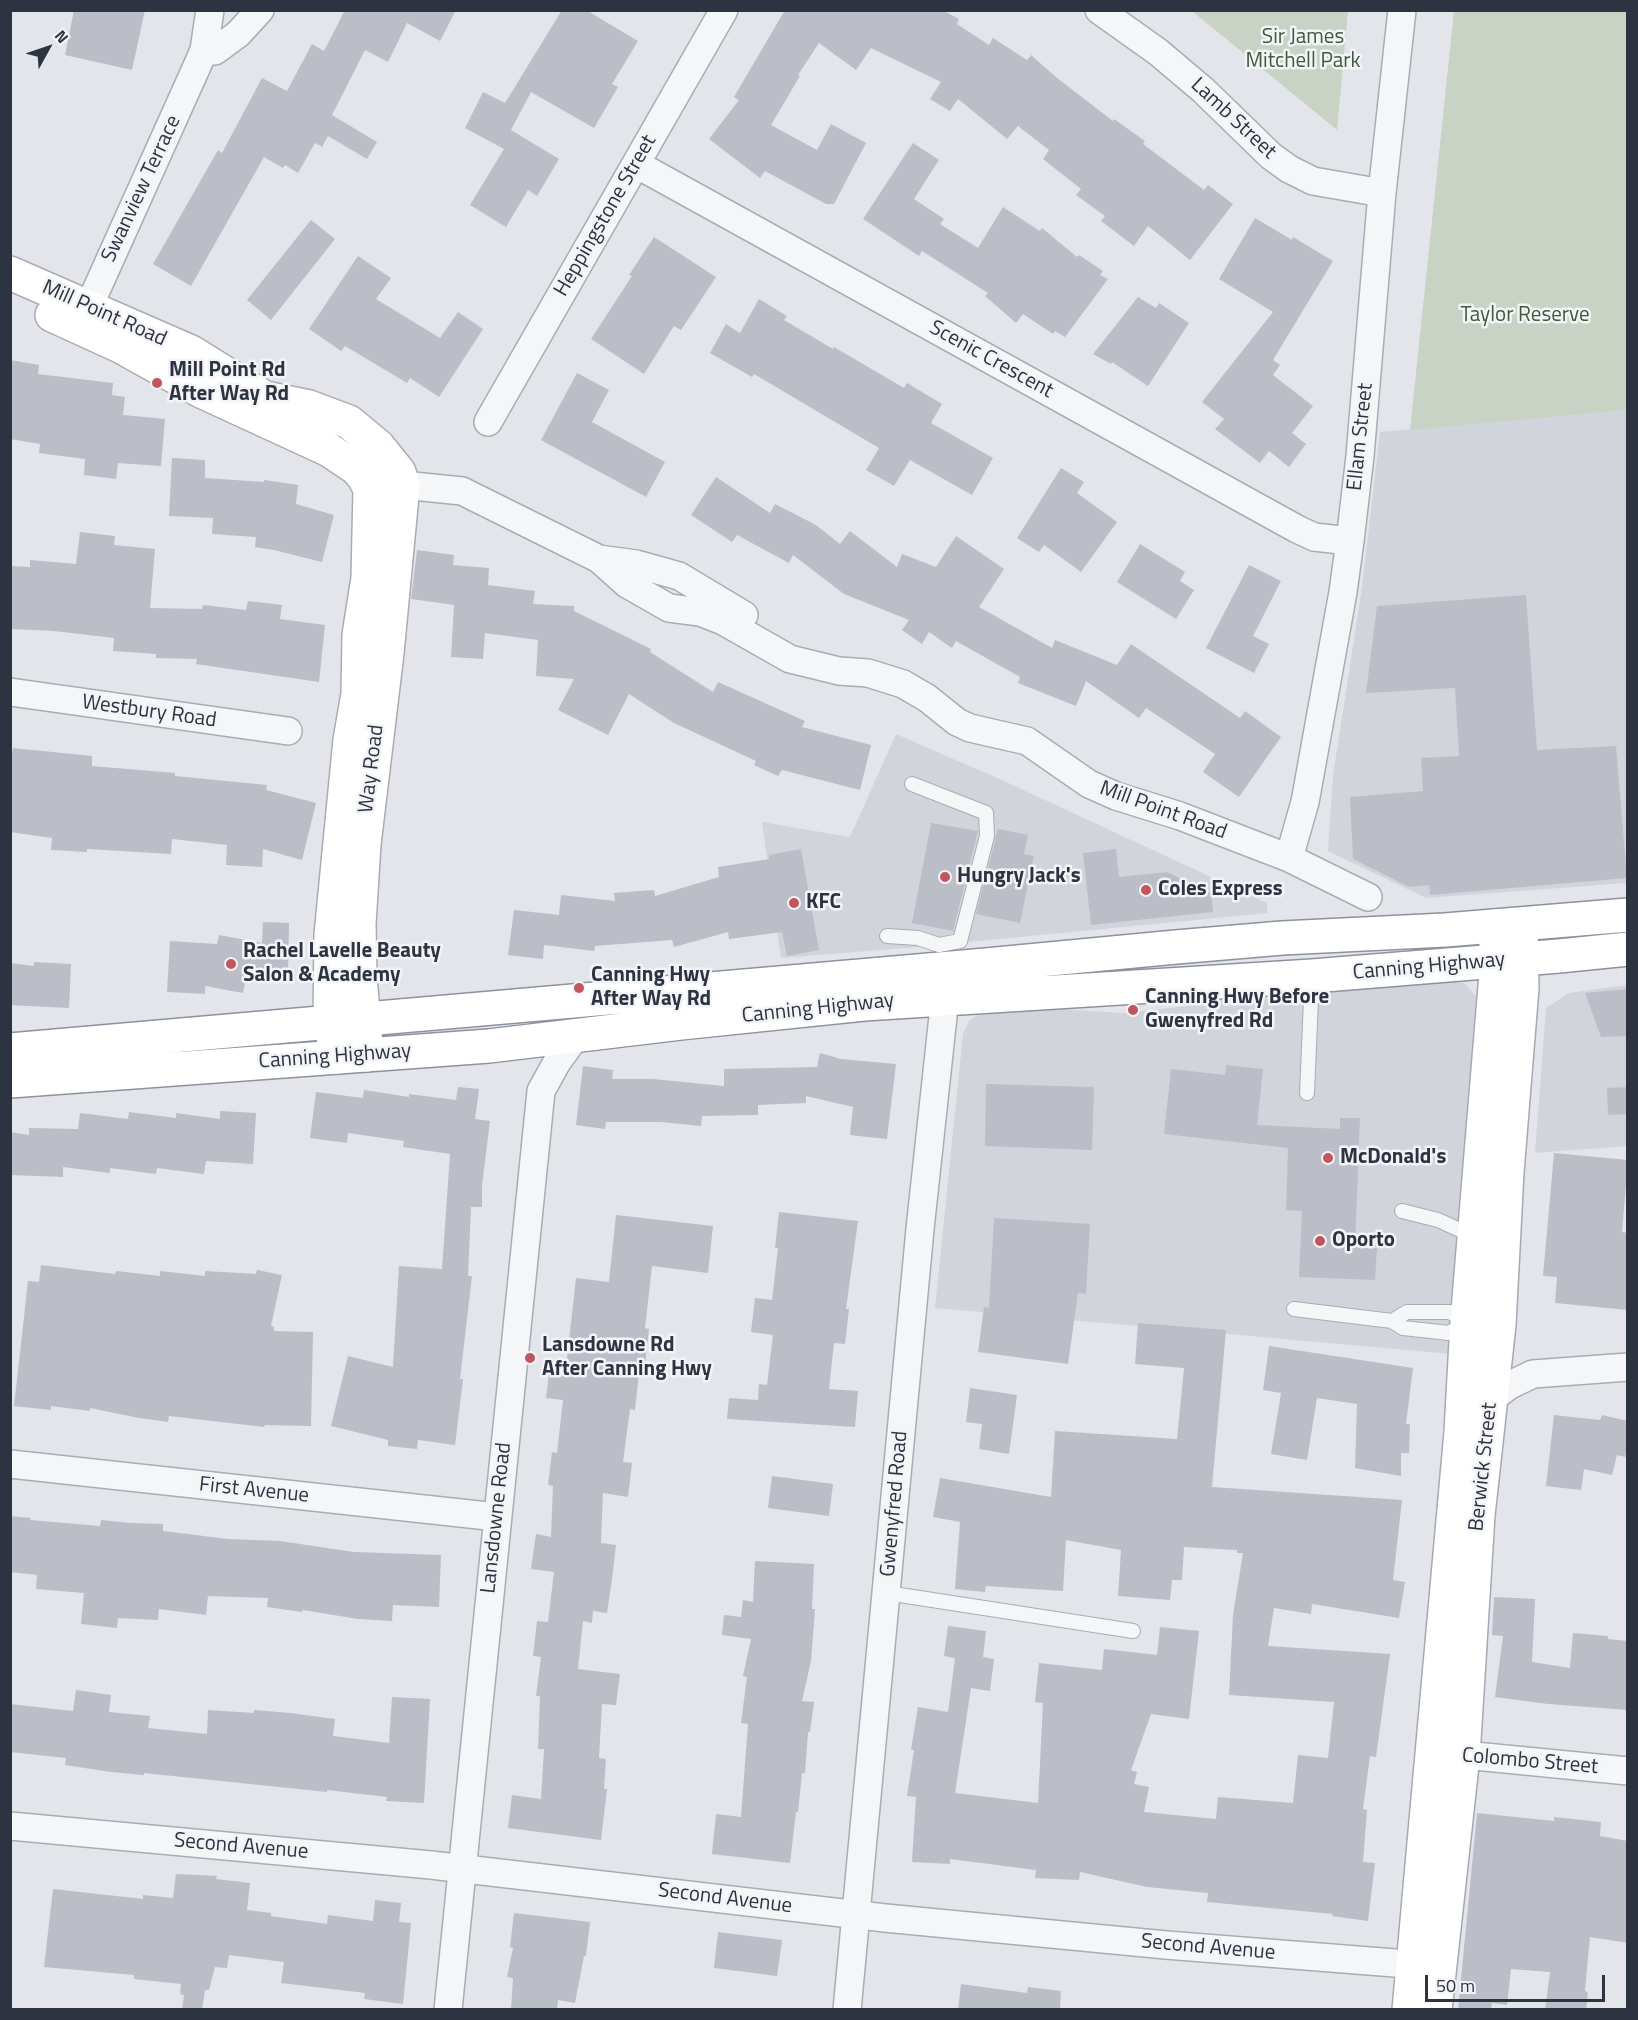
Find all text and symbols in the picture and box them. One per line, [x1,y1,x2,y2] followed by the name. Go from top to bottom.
[18,18,78,78] north arrow
[49,24,75,48] text: N
[1245,25,1361,75] park label: Sir James Mitchell Park
[1185,73,1281,165] street label: Lamb Street
[97,112,187,266] street label: Swanview Terrace
[550,131,662,301] street label: Heppingstone Street
[38,275,170,353] street label: Mill Point Road
[1460,303,1590,329] park label: Taylor Reserve
[925,316,1057,404] street label: Scenic Crescent
[169,358,289,408] place label: Mill Point Rd After Way Rd
[150,376,164,390] marker: Mill Point Rd After Way Rd
[1343,382,1379,492] street label: Ellam Street
[80,690,218,734] street label: Westbury Road
[354,723,390,815] street label: Way Road
[1096,776,1230,846] street label: Mill Point Road
[957,864,1081,890] place label: Hungry Jack's
[938,870,952,884] marker: Hungry Jack's
[1158,877,1283,903] place label: Coles Express
[1139,883,1153,897] marker: Coles Express
[806,890,841,916] place label: KFC
[787,896,801,910] marker: KFC
[243,939,441,989] place label: Rachel Lavelle Beauty Salon & Academy
[1352,948,1506,986] street label: Canning Highway
[224,957,238,971] marker: Rachel Lavelle Beauty Salon & Academy
[591,963,711,1013] place label: Canning Hwy After Way Rd
[572,981,586,995] marker: Canning Hwy After Way Rd
[1145,985,1329,1035] place label: Canning Hwy Before Gwenyfred Rd
[741,988,895,1030] street label: Canning Highway
[1126,1003,1140,1017] marker: Canning Hwy Before Gwenyfred Rd
[258,1039,412,1075] street label: Canning Highway
[1340,1145,1446,1171] place label: McDonald's
[1321,1151,1335,1165] marker: McDonald's
[1332,1228,1395,1254] place label: Oporto
[1313,1234,1327,1248] marker: Oporto
[542,1333,712,1383] place label: Lansdowne Rd After Canning Hwy
[523,1351,537,1365] marker: Lansdowne Rd After Canning Hwy
[1465,1401,1503,1533] street label: Berwick Street
[876,1430,914,1578] street label: Gwenyfred Road
[477,1441,517,1595] street label: Lansdowne Road
[198,1473,310,1509] street label: First Avenue
[1461,1743,1599,1781] street label: Colombo Street
[173,1829,309,1865] street label: Second Avenue
[657,1878,793,1920] street label: Second Avenue
[1140,1930,1276,1966] street label: Second Avenue
[1428,1963,1608,2001] scale bar
[1436,1972,1475,1999] text: 50 m

